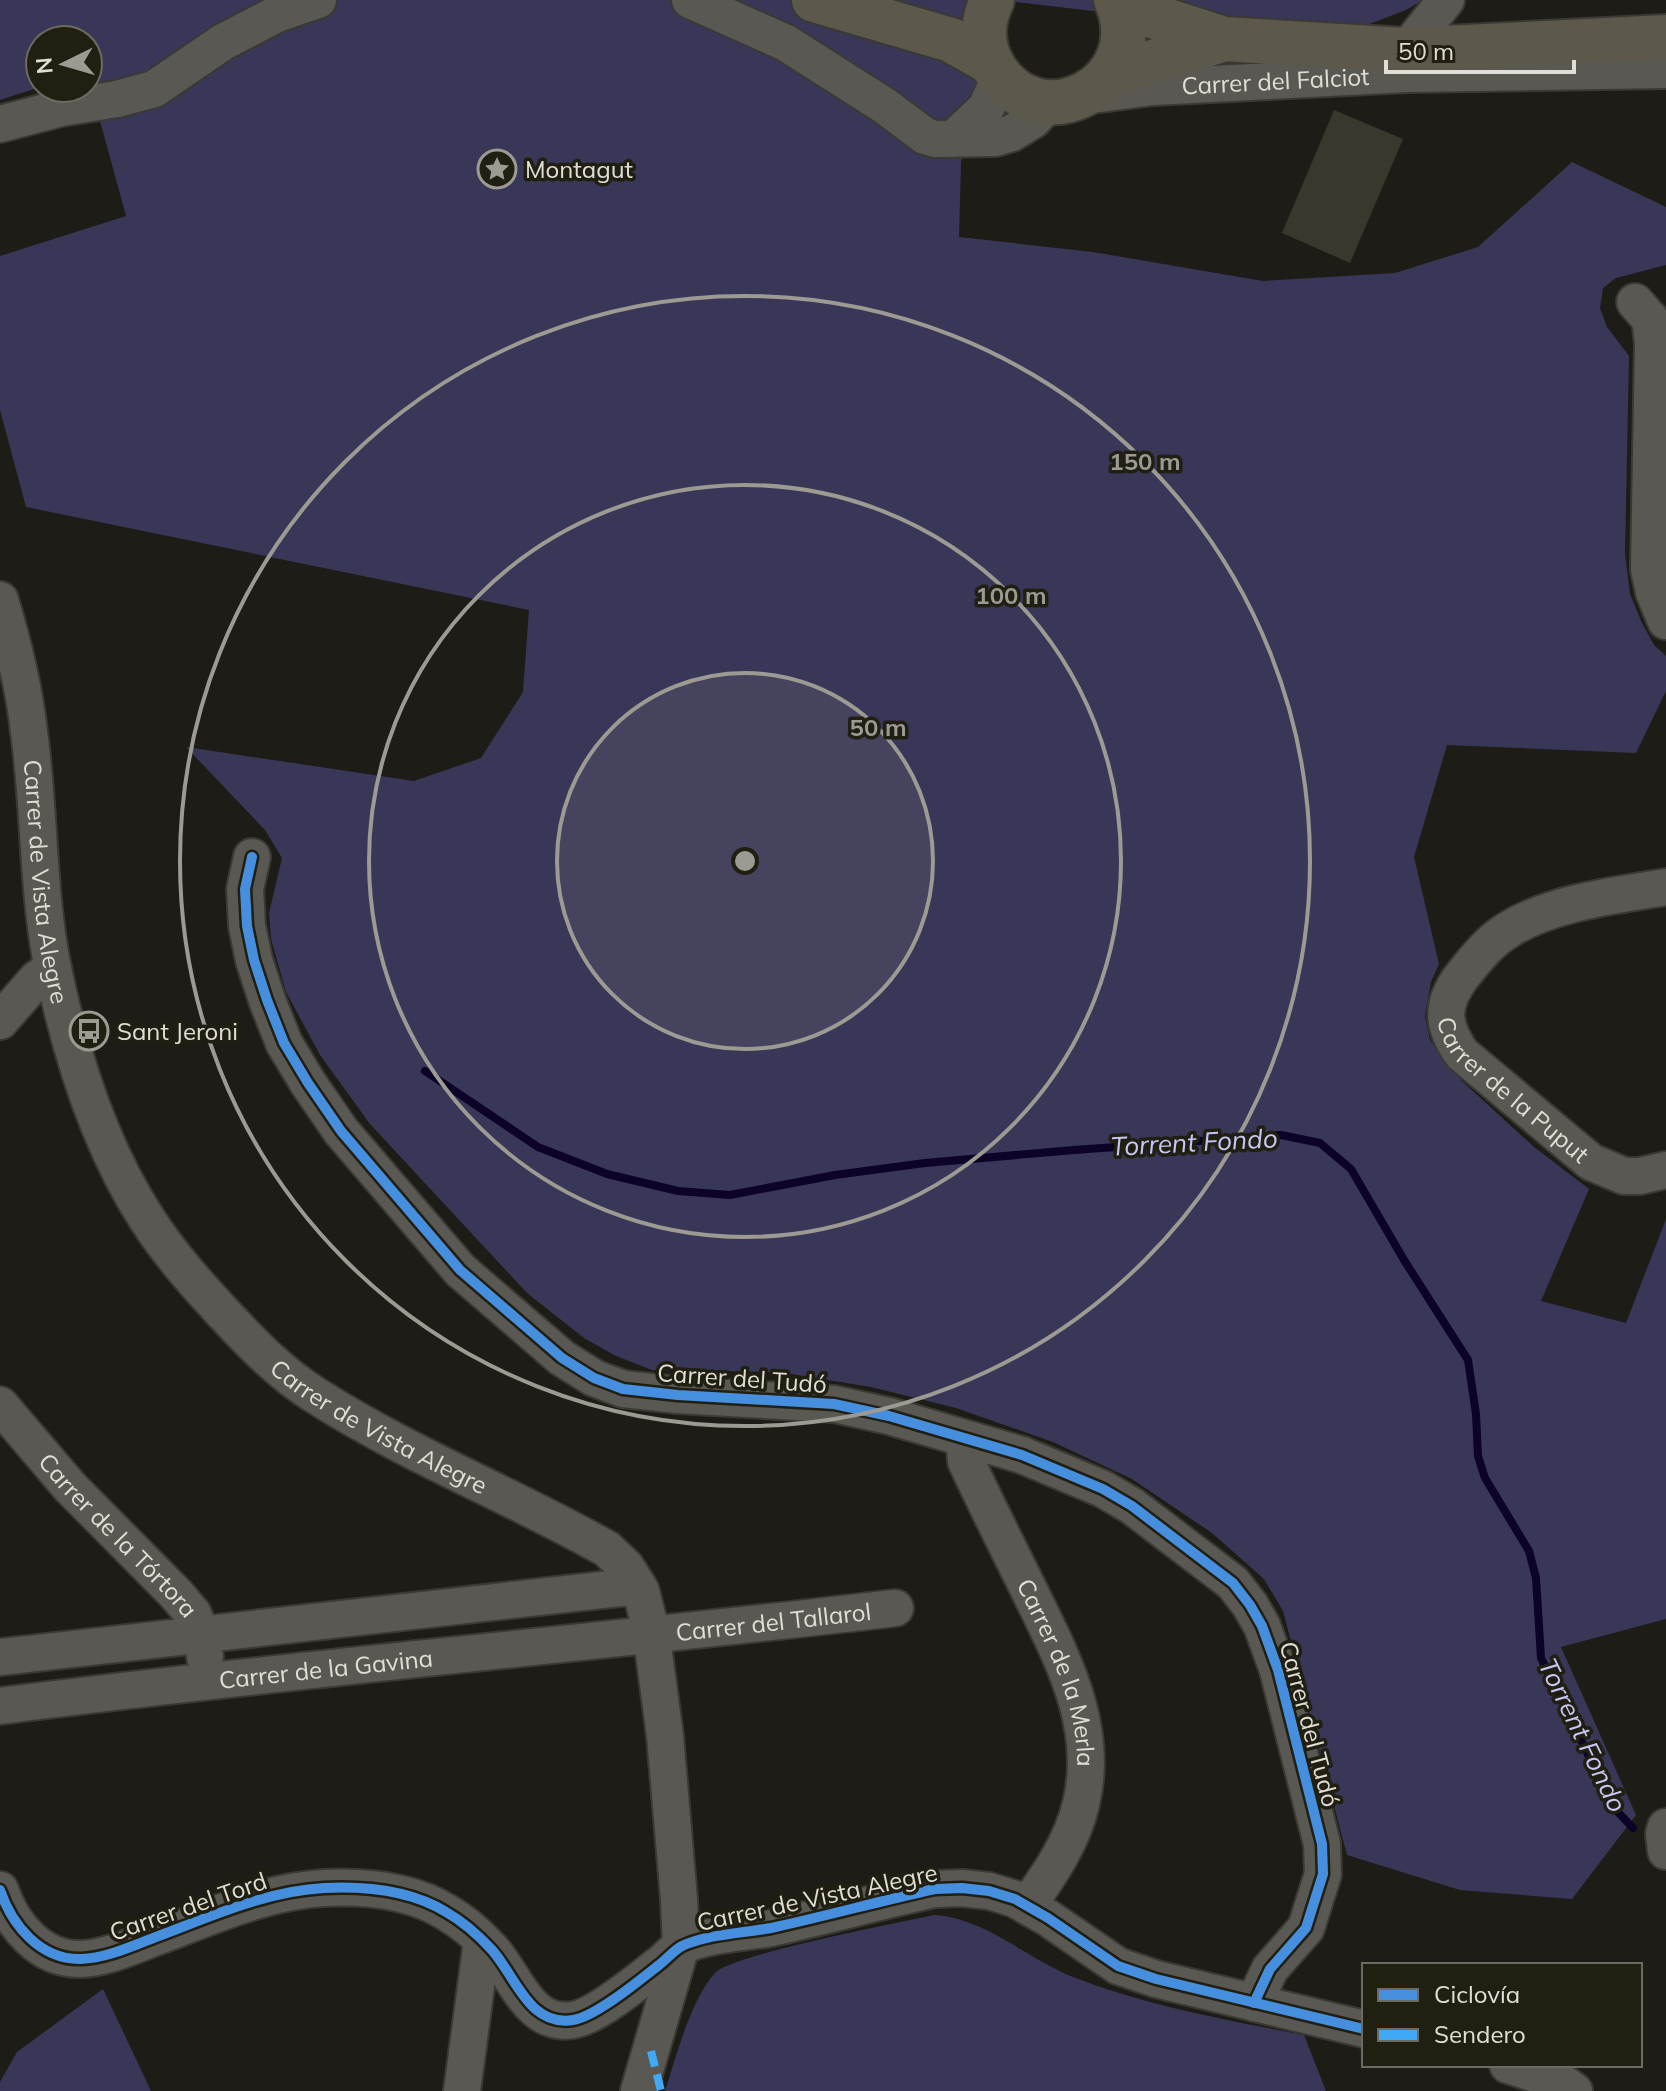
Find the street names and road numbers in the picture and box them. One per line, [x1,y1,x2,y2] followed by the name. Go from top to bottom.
[1181,61,1370,101] street label: Carrer del Falciot
[17,758,75,1007] street label: Carrer de Vista Alegre
[1431,1014,1595,1169] street label: Carrer de la Puput
[264,1352,492,1500] street label: Carrer de Vista Alegre
[656,1357,828,1399] street label: Carrer del Tudó
[33,1447,204,1623] street label: Carrer de la Tórtora
[1011,1574,1101,1767] street label: Carrer de la Merla
[674,1596,873,1647] street label: Carrer del Tallarol
[1274,1638,1346,1810] street label: Carrer del Tudó
[217,1642,434,1695] street label: Carrer de la Gavina
[694,1857,940,1937] street label: Carrer de Vista Alegre
[105,1865,271,1947] street label: Carrer del Tord

